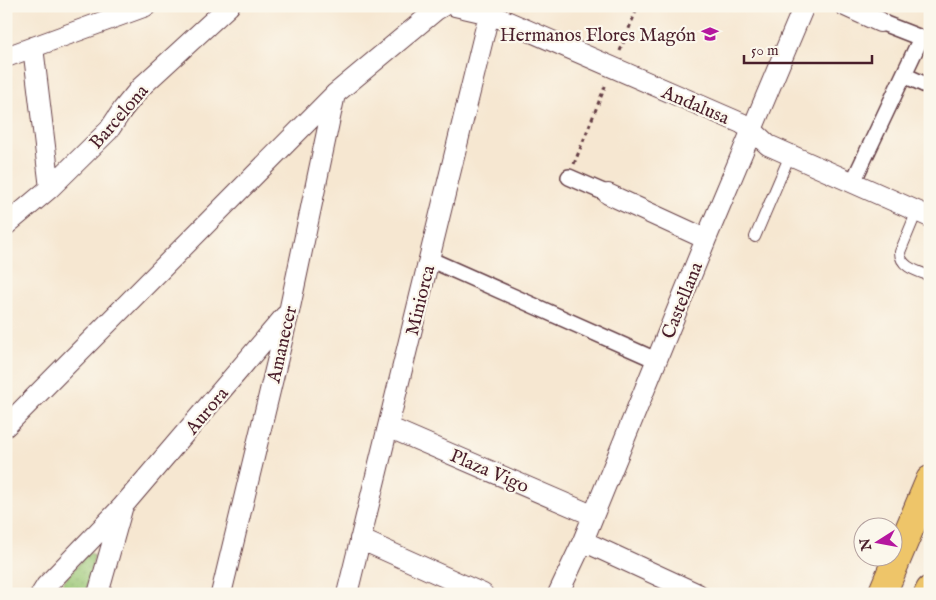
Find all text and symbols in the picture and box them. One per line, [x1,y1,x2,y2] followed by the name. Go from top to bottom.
[500,24,696,48] place label: Hermanos Flores Magón
[700,24,720,44] school or university icon: Hermanos Flores Magón
[744,32,871,64] scale bar
[751,41,779,60] text: 50 m
[85,79,155,155] street label: Barcelona
[657,81,733,131] street label: Andalusa
[657,258,709,343] street label: Castellana
[401,262,441,338] street label: Miniorca
[262,304,303,386] street label: Amanecer
[180,382,235,441] street label: Aurora
[446,444,532,499] street label: Plaza Vigo
[854,518,904,568] north arrow
[856,537,876,553] text: N

